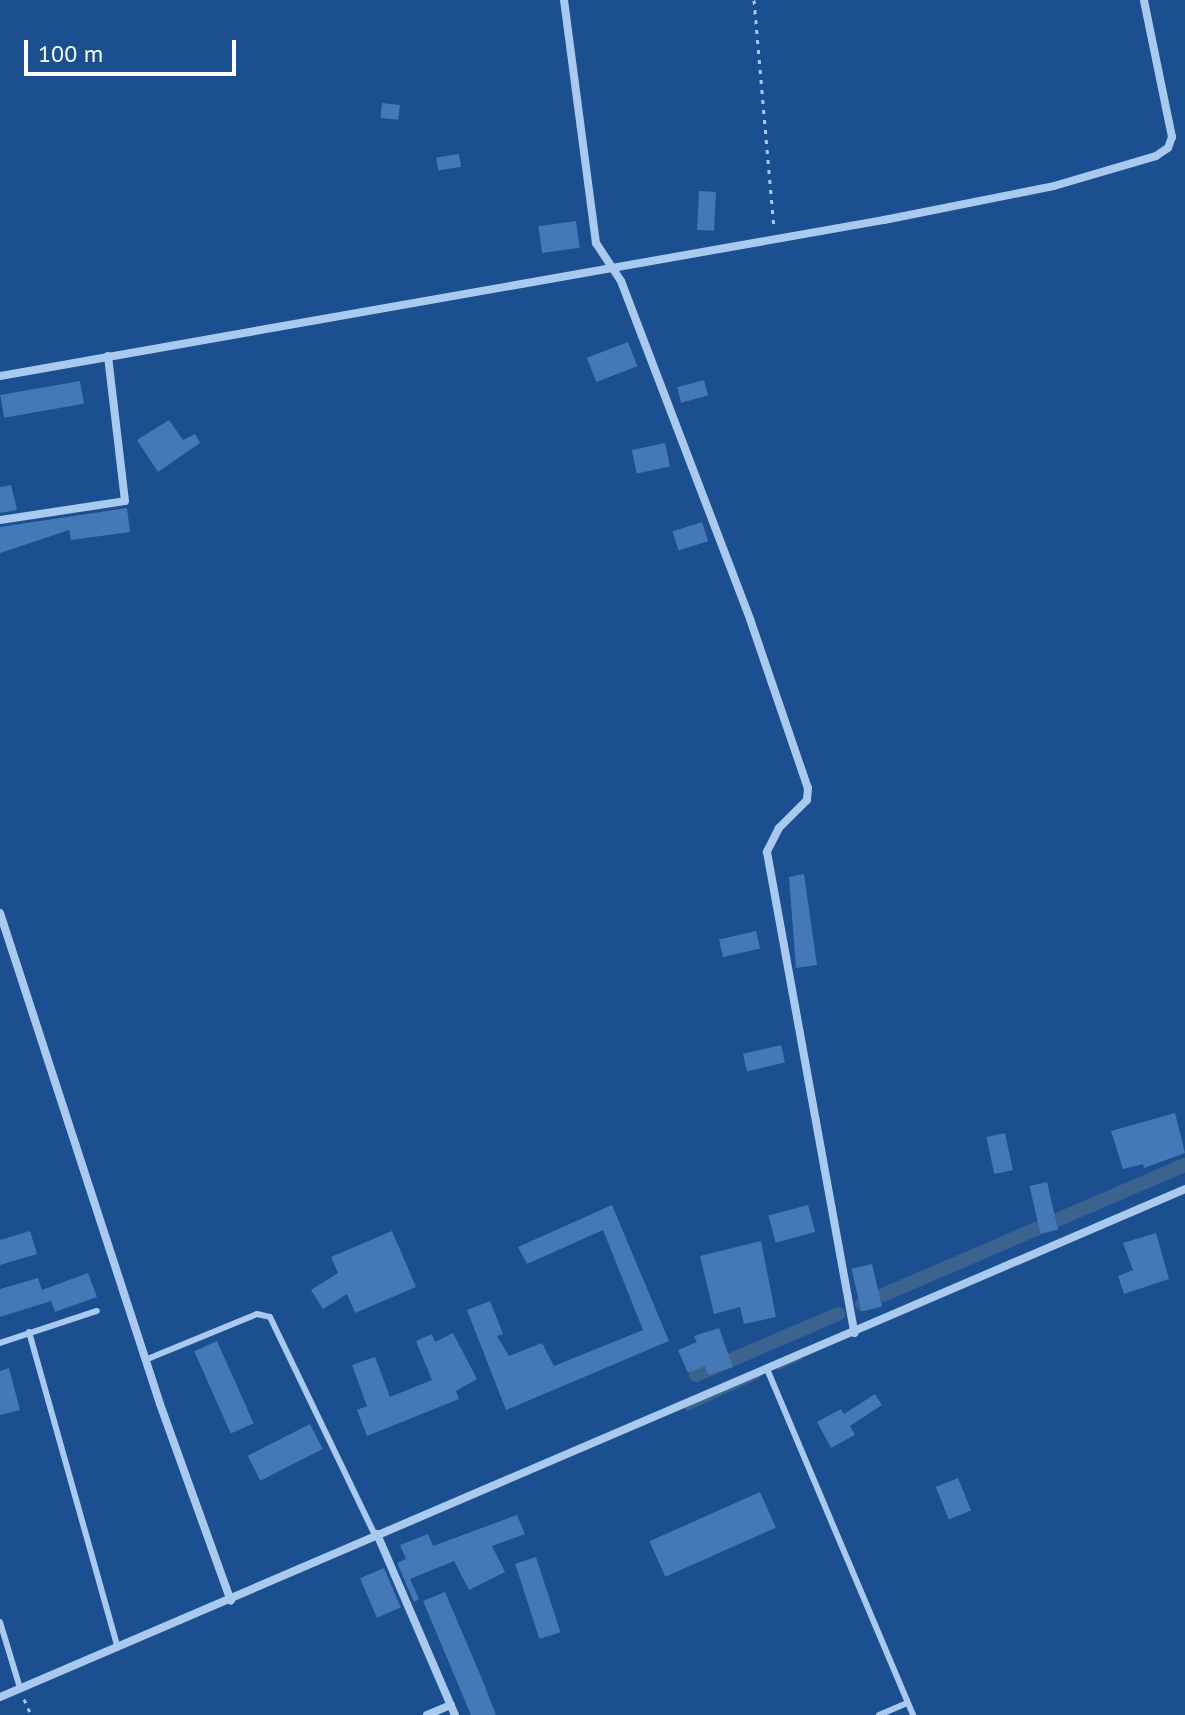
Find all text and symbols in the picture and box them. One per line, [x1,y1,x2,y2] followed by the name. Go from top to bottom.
[28,24,240,74] scale bar
[38,38,103,69] text: 100 m

